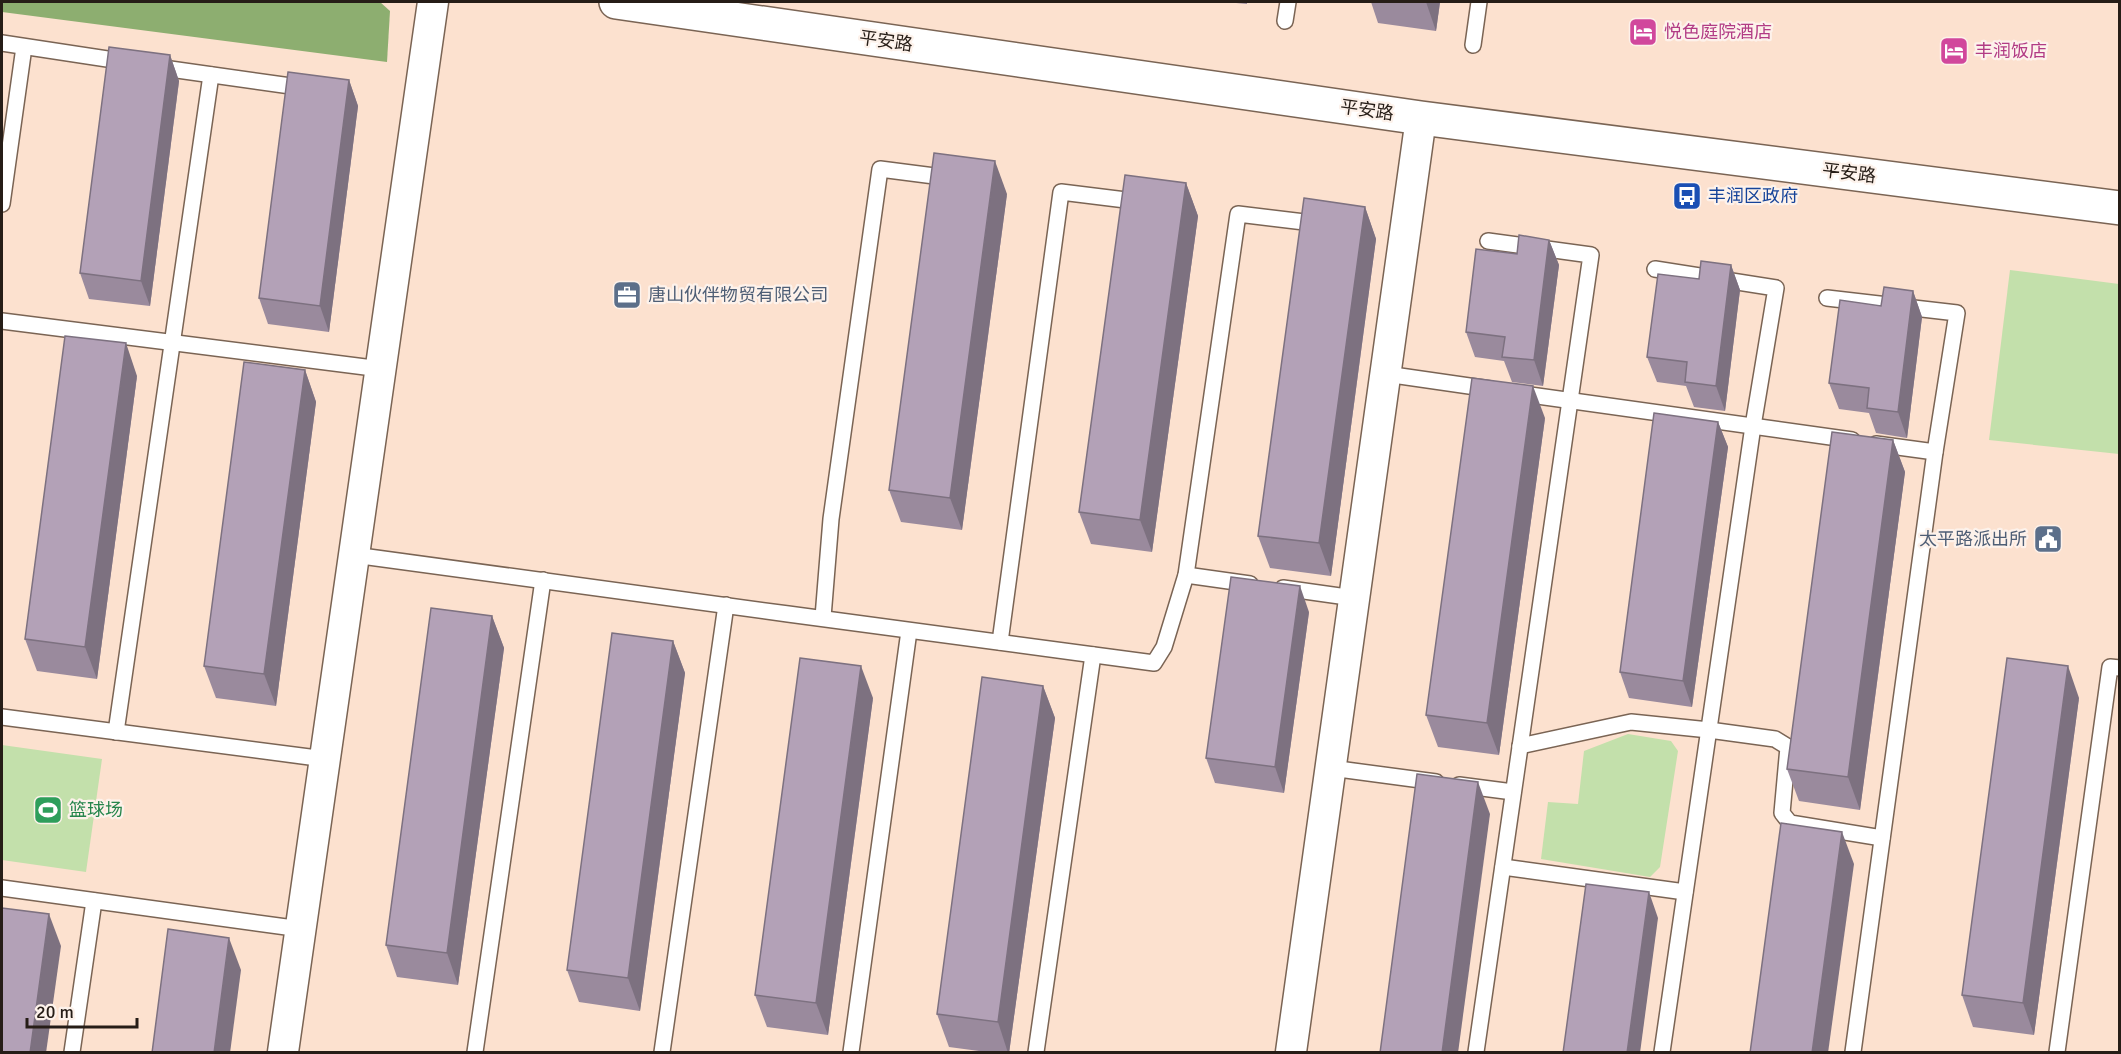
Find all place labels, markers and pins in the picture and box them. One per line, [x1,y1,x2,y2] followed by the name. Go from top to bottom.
[1627,16,1659,48] hotel icon: 悦色庭院酒店
[1664,21,1772,43] place label: 悦色庭院酒店
[1938,35,1970,67] hotel icon: 丰润饭店
[1975,40,2047,62] place label: 丰润饭店
[1671,180,1703,212] bus stop icon: 丰润区政府
[1708,185,1798,207] place label: 丰润区政府
[611,279,643,311] office icon: 唐山伙伴物贸有限公司
[648,284,828,306] place label: 唐山伙伴物贸有限公司
[2032,523,2064,555] public building icon: 太平路派出所
[1919,528,2027,550] place label: 太平路派出所
[32,794,64,826] sports icon: 篮球场
[69,799,123,821] place label: 篮球场

